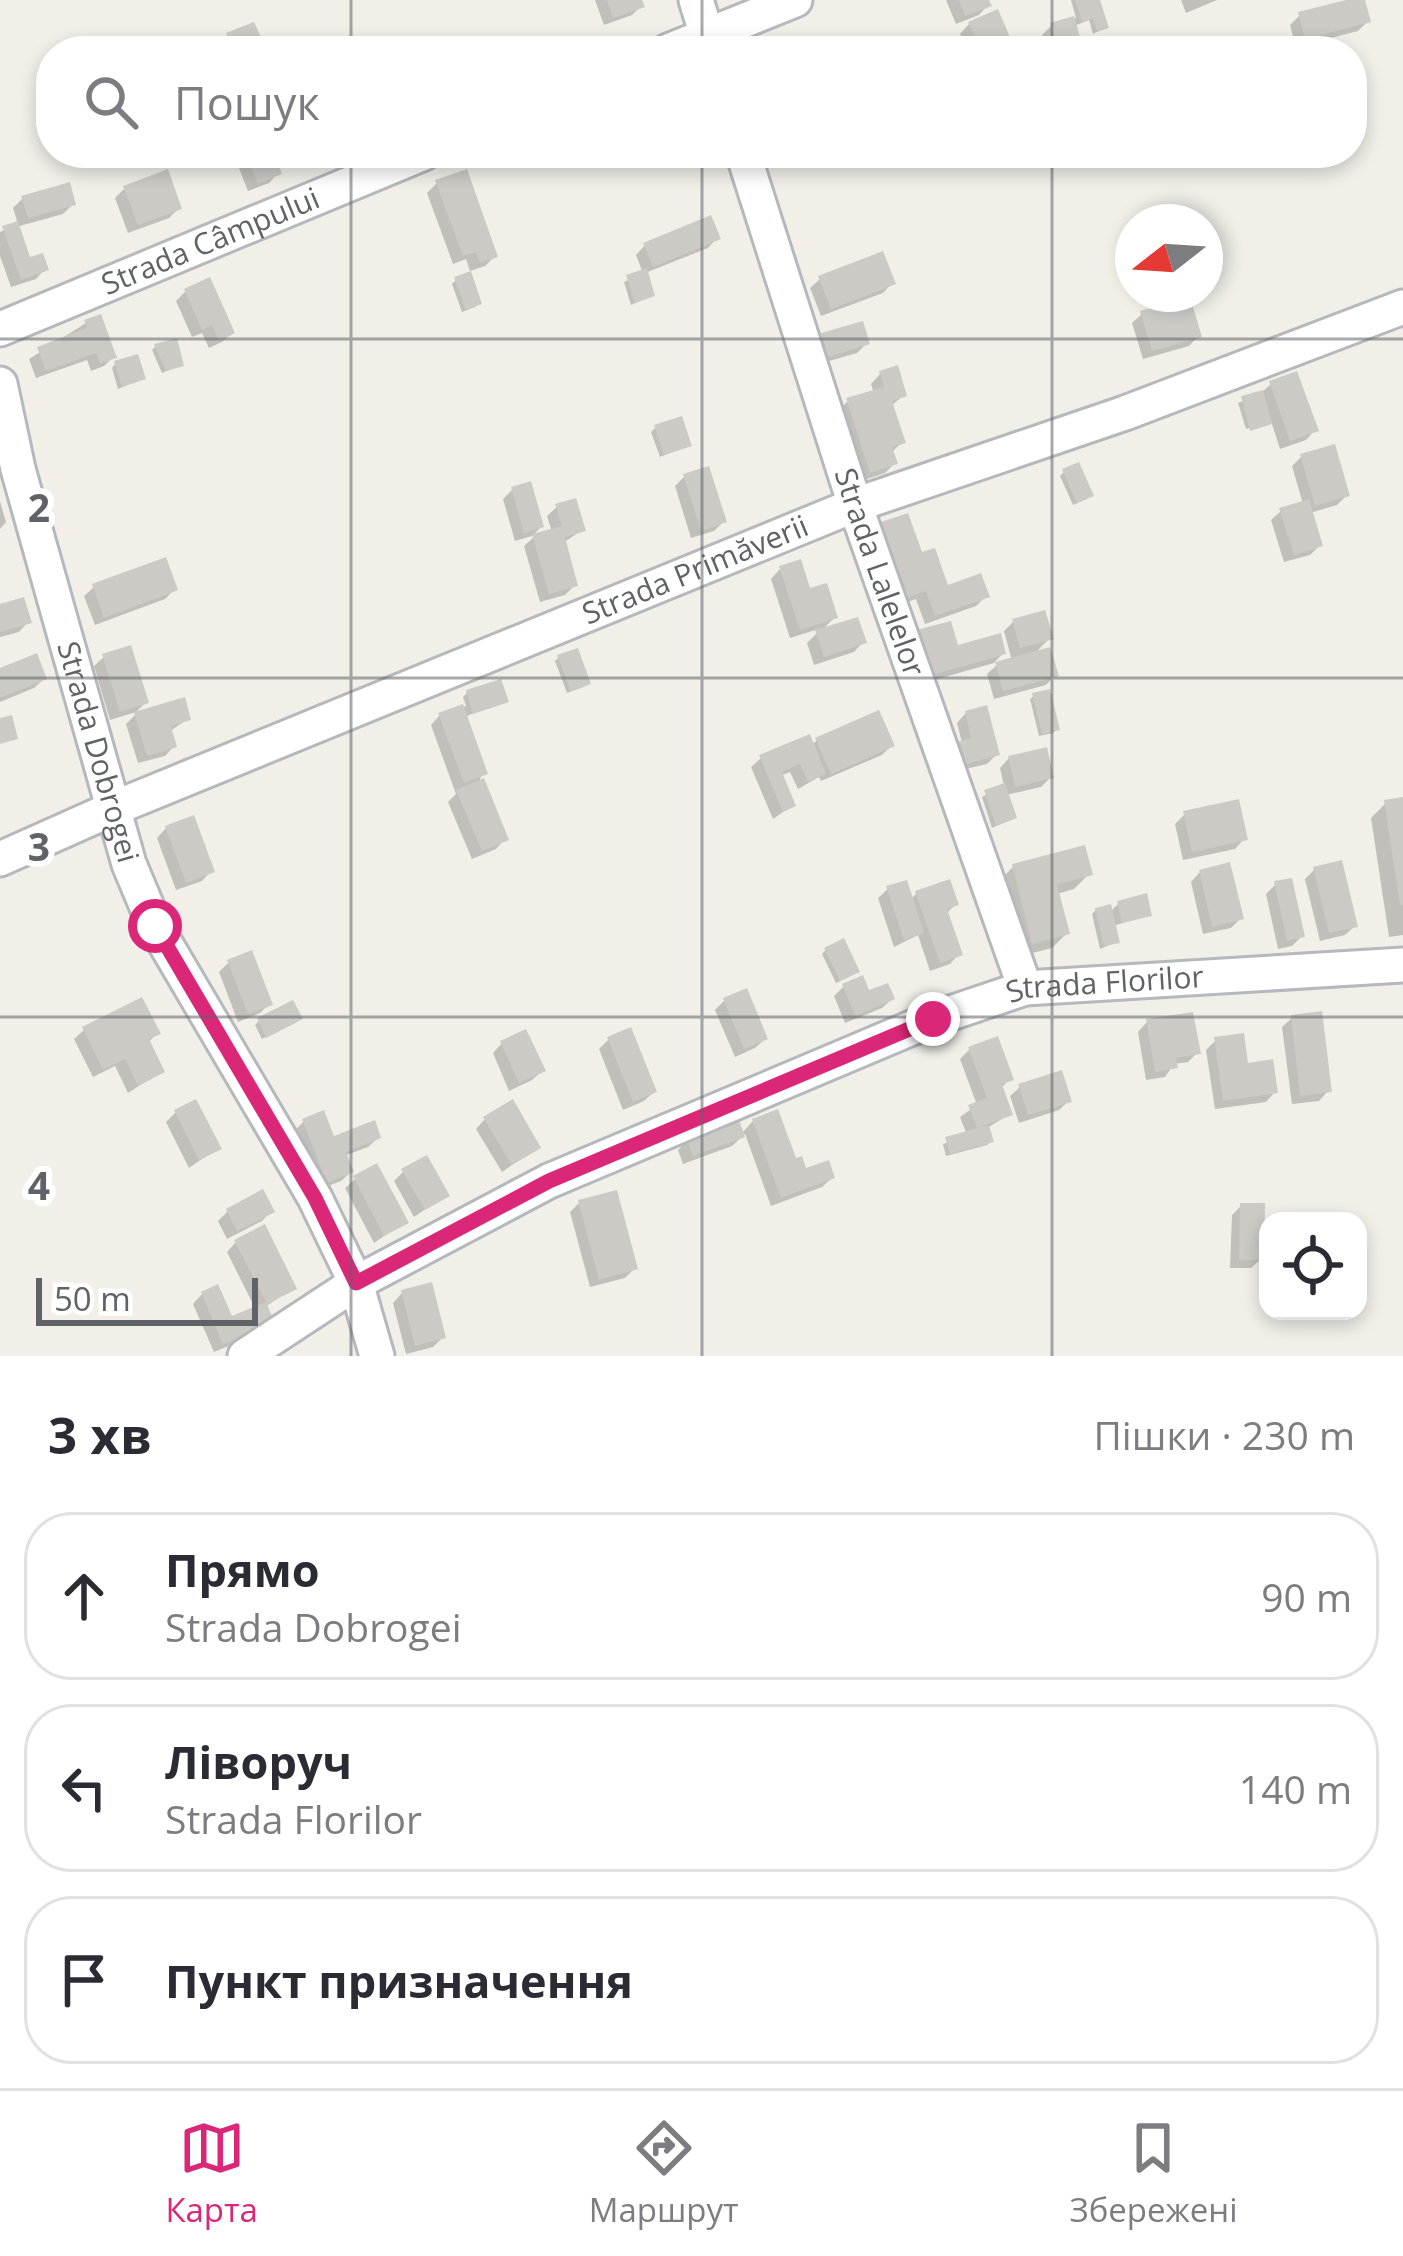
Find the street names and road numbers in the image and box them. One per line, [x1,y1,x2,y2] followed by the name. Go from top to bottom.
[95,177,325,304] street label: Strada Câmpului
[826,463,936,682] street label: Strada Lalelelor
[576,504,814,633] street label: Strada Primăverii
[48,636,150,867] street label: Strada Dobrogei
[1000,955,1205,1012] street label: Strada Florilor

